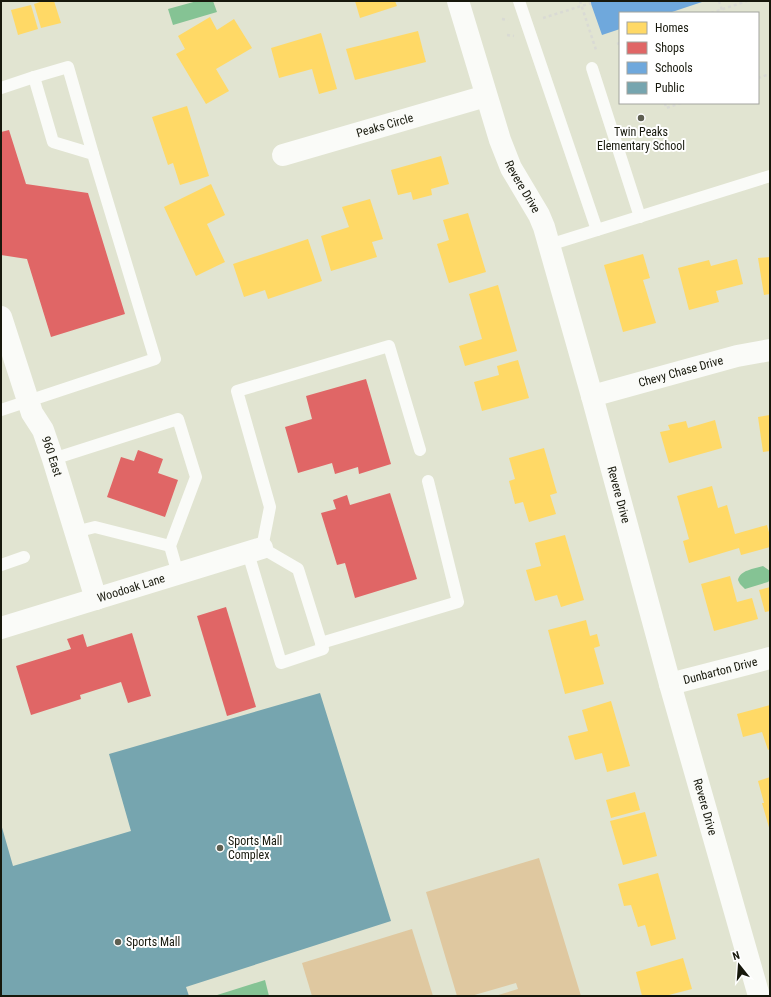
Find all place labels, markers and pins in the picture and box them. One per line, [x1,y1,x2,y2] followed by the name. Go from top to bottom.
[636,113,646,123] marker: Twin Peaks Elementary School
[597,125,685,153] place label: Twin Peaks Elementary School
[228,834,282,862] place label: Sports Mall Complex
[215,843,225,853] marker: Sports Mall Complex
[126,935,180,949] place label: Sports Mall
[113,937,123,947] marker: Sports Mall

